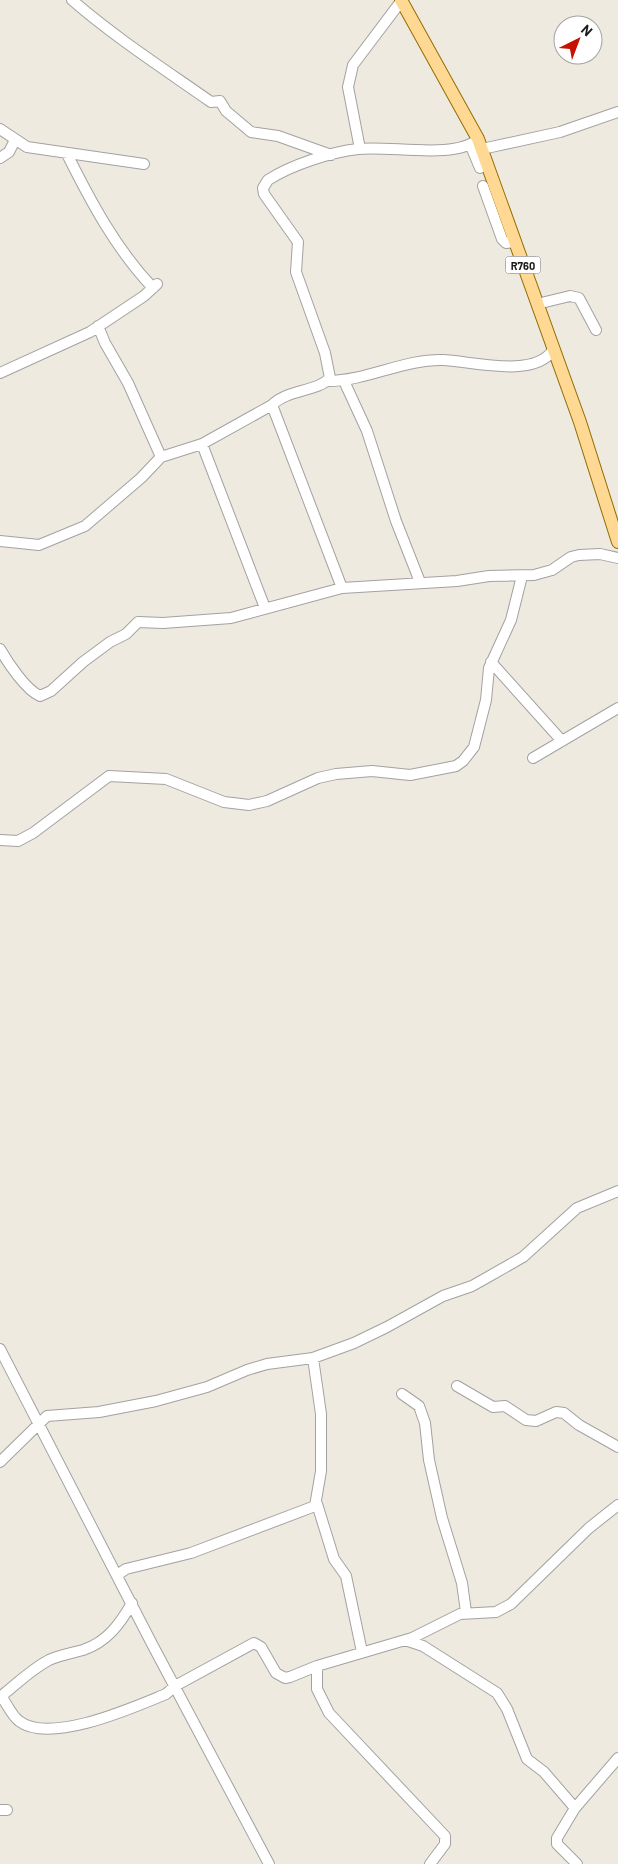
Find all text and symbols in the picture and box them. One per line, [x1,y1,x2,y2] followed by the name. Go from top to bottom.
[553,15,603,65] north arrow
[578,21,596,39] text: N
[506,256,540,274] road number: R760

